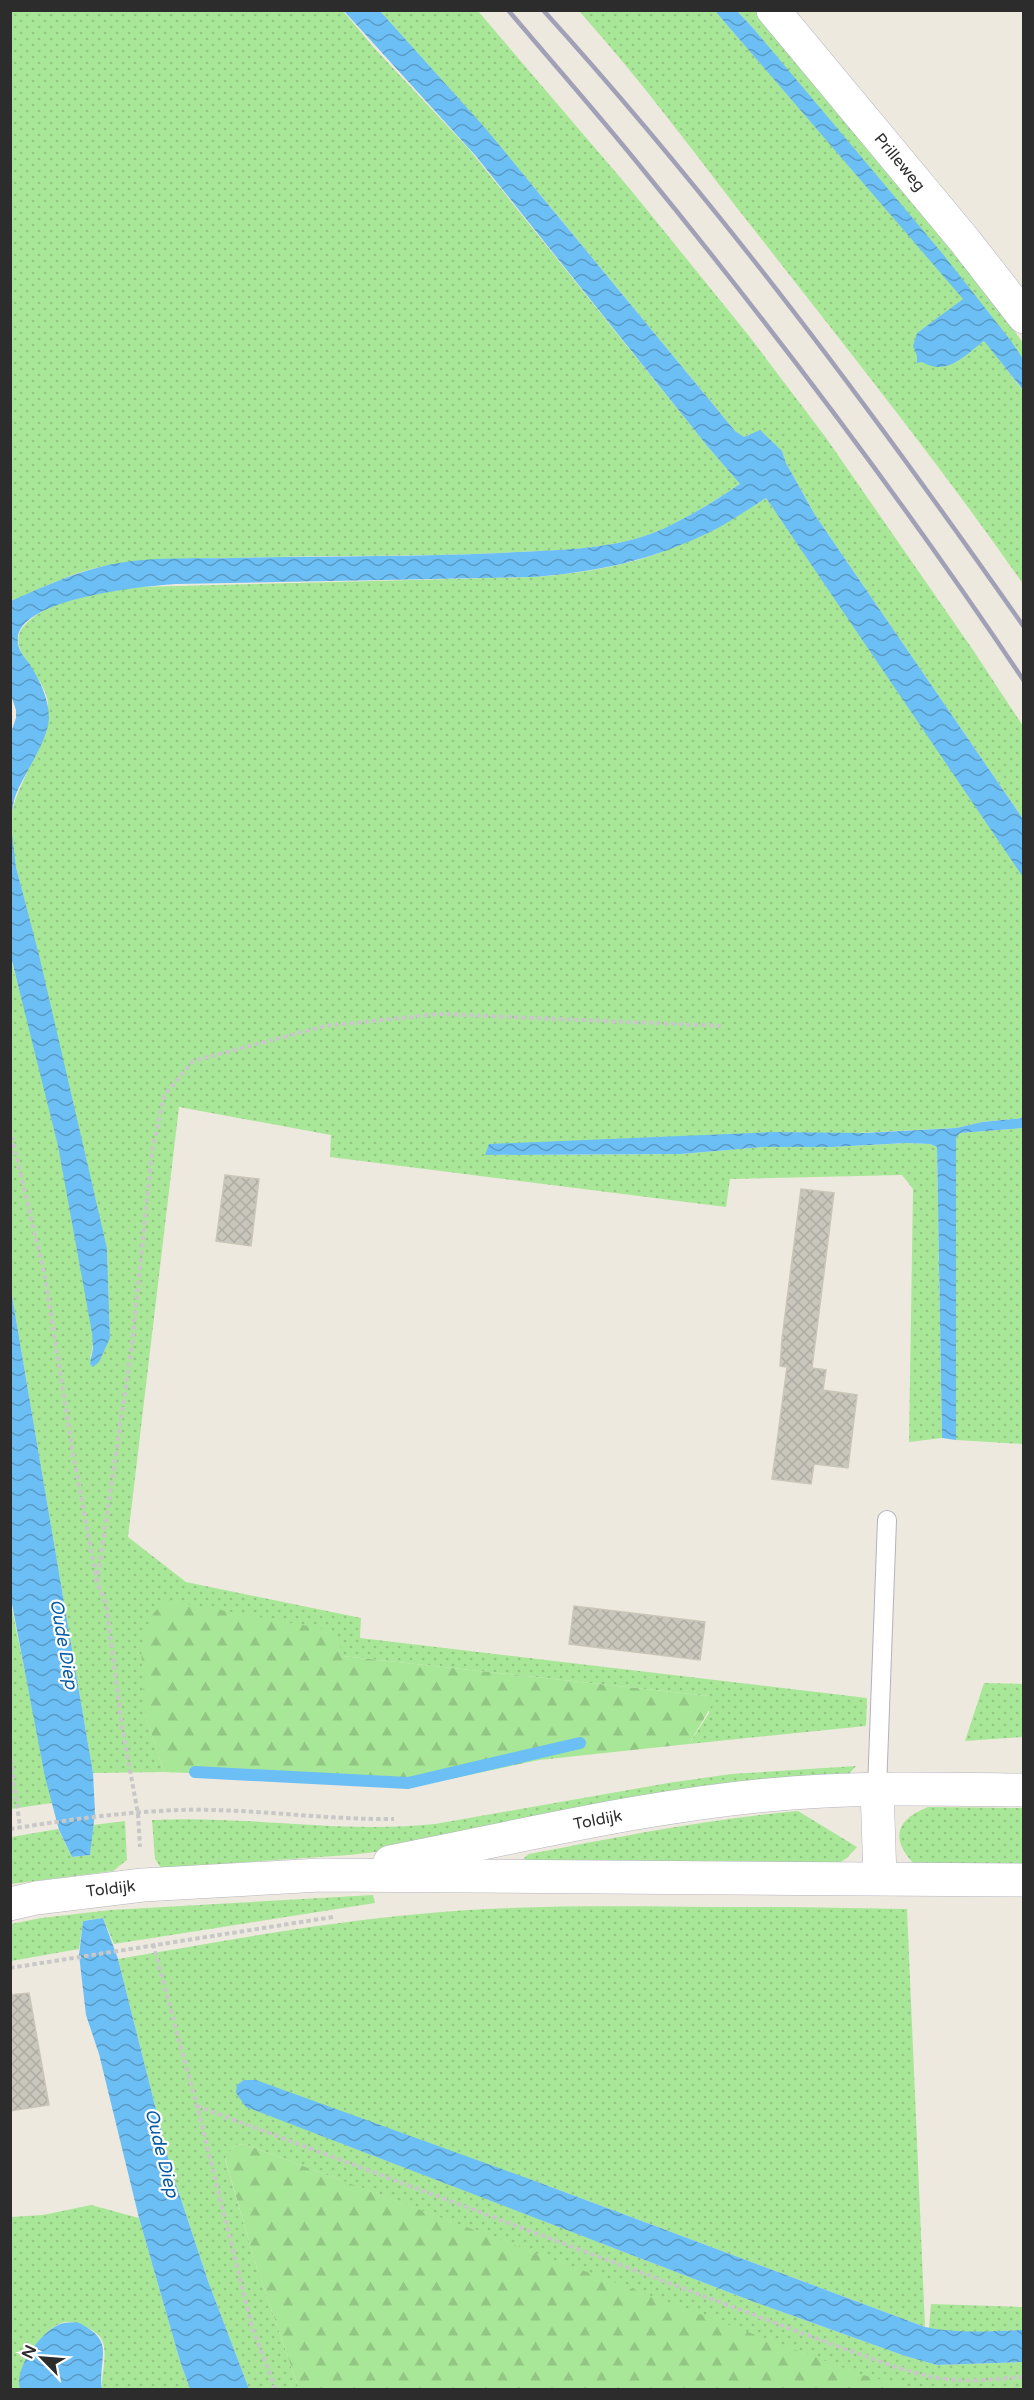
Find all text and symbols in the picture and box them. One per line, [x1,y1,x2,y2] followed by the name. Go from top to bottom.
[870,129,929,195] street label: Prilleweg
[45,1597,83,1692] water label: Oude Diep
[572,1806,624,1834] street label: Toldijk
[85,1876,137,1902] street label: Toldijk
[140,2106,184,2201] water label: Oude Diep
[12,2328,72,2388] north arrow
[18,2342,41,2362] text: N

